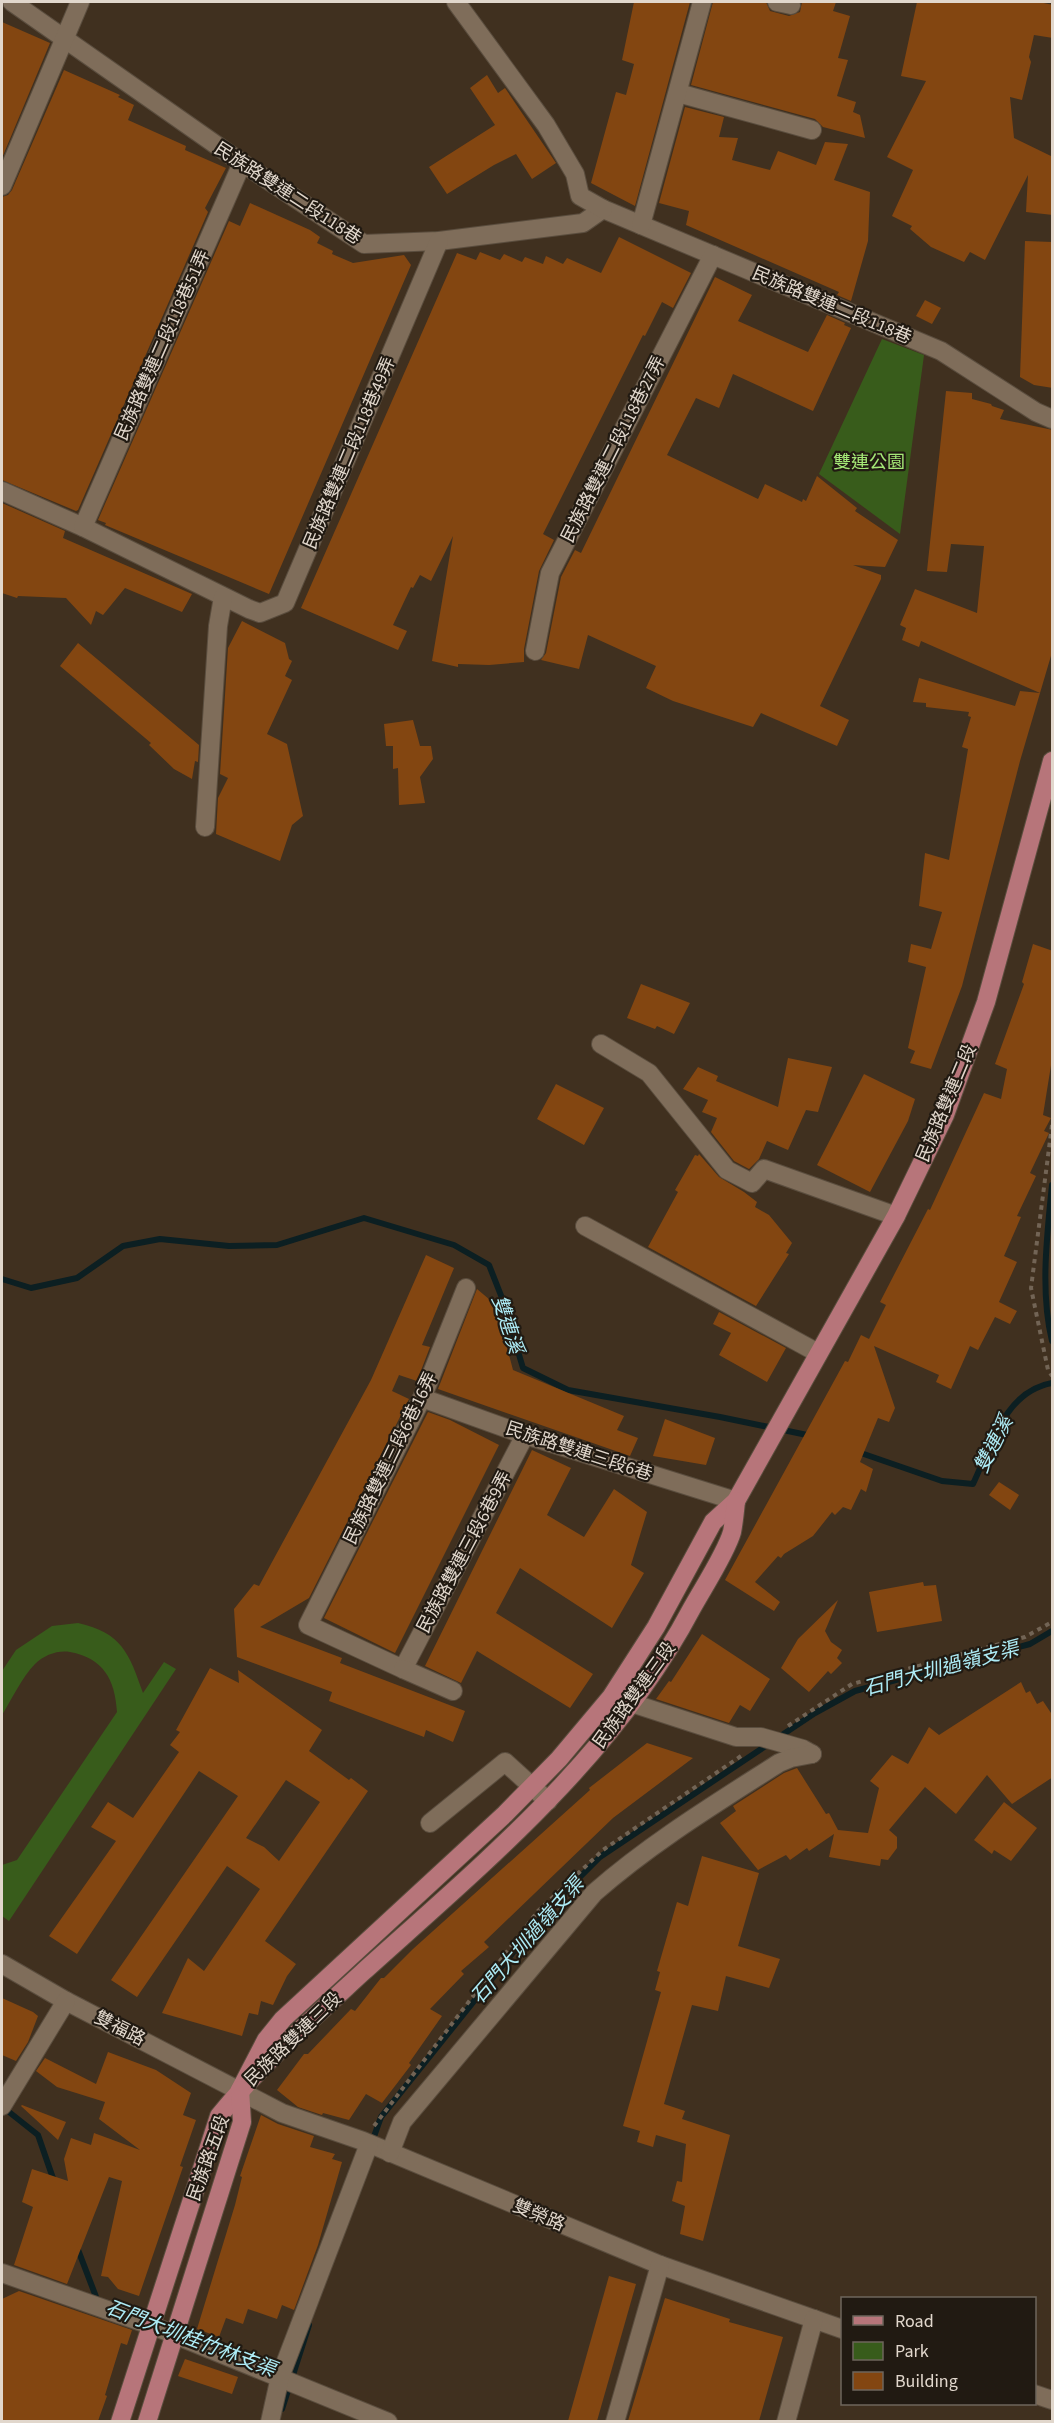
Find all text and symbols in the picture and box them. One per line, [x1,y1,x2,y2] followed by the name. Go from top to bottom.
[209,136,366,250] street label: 民族路雙連二段118巷
[109,246,216,445] street label: 民族路雙連二段118巷51弄
[748,261,915,350] street label: 民族路雙連二段118巷
[555,351,672,547] street label: 民族路雙連二段118巷27弄
[298,353,401,553] street label: 民族路雙連二段118巷49弄
[833,450,905,475] park label: 雙連公園
[910,1040,983,1166] street label: 民族路雙連二段
[484,1291,531,1360] water label: 雙連溪
[338,1368,443,1549] street label: 民族路雙連三段6巷16弄
[968,1409,1021,1478] water label: 雙連溪
[502,1416,655,1487] street label: 民族路雙連三段6巷
[411,1467,518,1638] street label: 民族路雙連三段6巷9弄
[860,1634,1025,1703] water label: 石門大圳過嶺支渠
[587,1637,682,1754] street label: 民族路雙連三段
[465,1869,593,2010] water label: 石門大圳過嶺支渠
[239,1987,347,2092] street label: 民族路雙連三段
[90,2005,150,2052] street label: 雙福路
[181,2112,236,2205] street label: 民族路五段
[509,2193,569,2238] street label: 雙榮路
[102,2294,282,2385] water label: 石門大圳桂竹林支渠
[841,2297,1036,2405] legend
[895,2309,934,2334] text: Road
[895,2339,929,2364] text: Park
[895,2369,958,2394] text: Building

